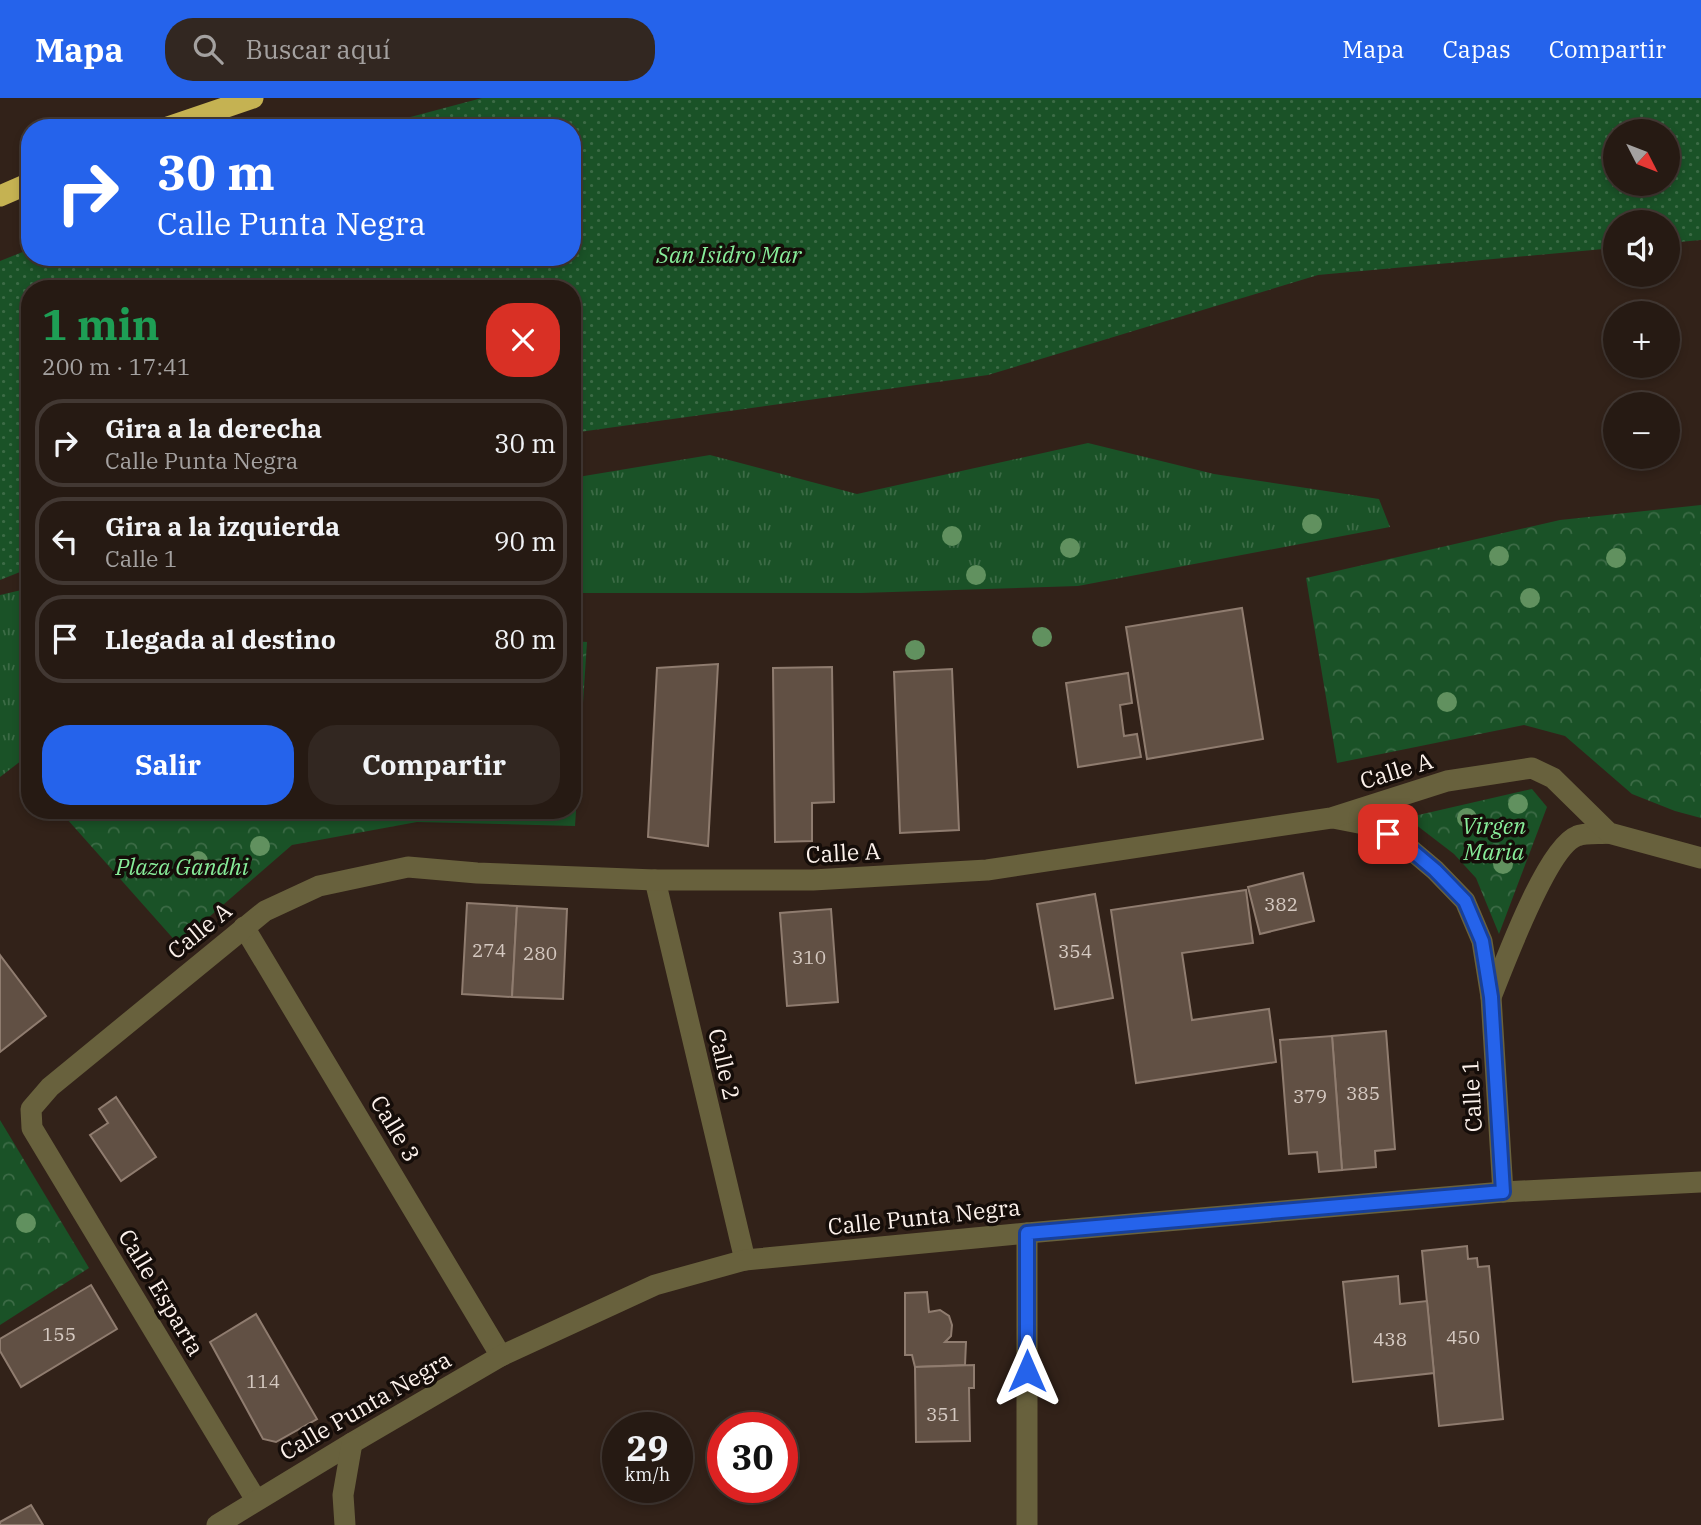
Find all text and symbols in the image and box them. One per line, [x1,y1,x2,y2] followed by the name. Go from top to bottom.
[165,18,655,81] search box
[35,28,123,71] text: Mapa
[189,30,227,68] icon: search
[245,32,391,66] text: Buscar aquí
[1342,33,1404,65] text: Mapa
[1442,33,1511,65] text: Capas
[1549,33,1666,65] text: Compartir
[1603,119,1680,196] north arrow
[1603,119,1680,469] map controls
[157,140,275,203] text: 30 m
[42,147,133,238] icon: right
[157,202,426,244] text: Calle Punta Negra
[1603,210,1680,287] button: sound
[655,239,803,269] park label: San Isidro Mar
[42,297,160,352] text: 1 min
[1603,301,1680,378] button: +
[486,303,560,377] button: close
[42,351,191,381] text: 200 m · 17:41
[1603,392,1680,469] button: −
[105,411,322,445] text: Gira a la derecha
[46,424,84,462] icon: right
[494,426,556,460] text: 30 m
[105,445,298,475] text: Calle Punta Negra
[105,509,340,543] text: Gira a la izquierda
[46,522,84,560] icon: left
[494,524,556,558] text: 90 m
[105,543,178,573] text: Calle 1
[46,620,84,658] icon: arrive
[105,622,336,656] text: Llegada al destino
[494,622,556,656] text: 80 m
[42,725,294,805] button: Salir
[308,725,560,805] button: Compartir
[1356,745,1436,795] street label: Calle A
[1358,804,1418,864] pin
[1462,810,1526,866] park label: Virgen Maria
[1369,815,1407,853] icon: arrive
[805,835,881,869] street label: Calle A
[114,851,249,881] park label: Plaza Gandhi
[1264,892,1298,916] house number: 382
[161,895,238,965] street label: Calle A
[472,938,506,962] house number: 274
[1058,939,1092,963] house number: 354
[523,941,557,965] house number: 280
[792,945,826,969] house number: 310
[702,1025,748,1103] street label: Calle 2
[1454,1059,1488,1133] street label: Calle 1
[1346,1081,1380,1105] house number: 385
[1293,1084,1327,1108] house number: 379
[364,1089,428,1167] street label: Calle 3
[826,1191,1022,1241] street label: Calle Punta Negra
[112,1223,212,1361] street label: Calle Esparta
[42,1322,76,1346] house number: 155
[1446,1325,1480,1349] house number: 450
[1373,1327,1407,1351] house number: 438
[990,1334,1064,1408] position arrow
[274,1344,456,1466] street label: Calle Punta Negra
[246,1369,280,1393] house number: 114
[926,1402,960,1426] house number: 351
[707,1412,798,1503] speed limit sign: 30
[626,1425,669,1471] text: 29
[625,1463,670,1486] text: km/h

